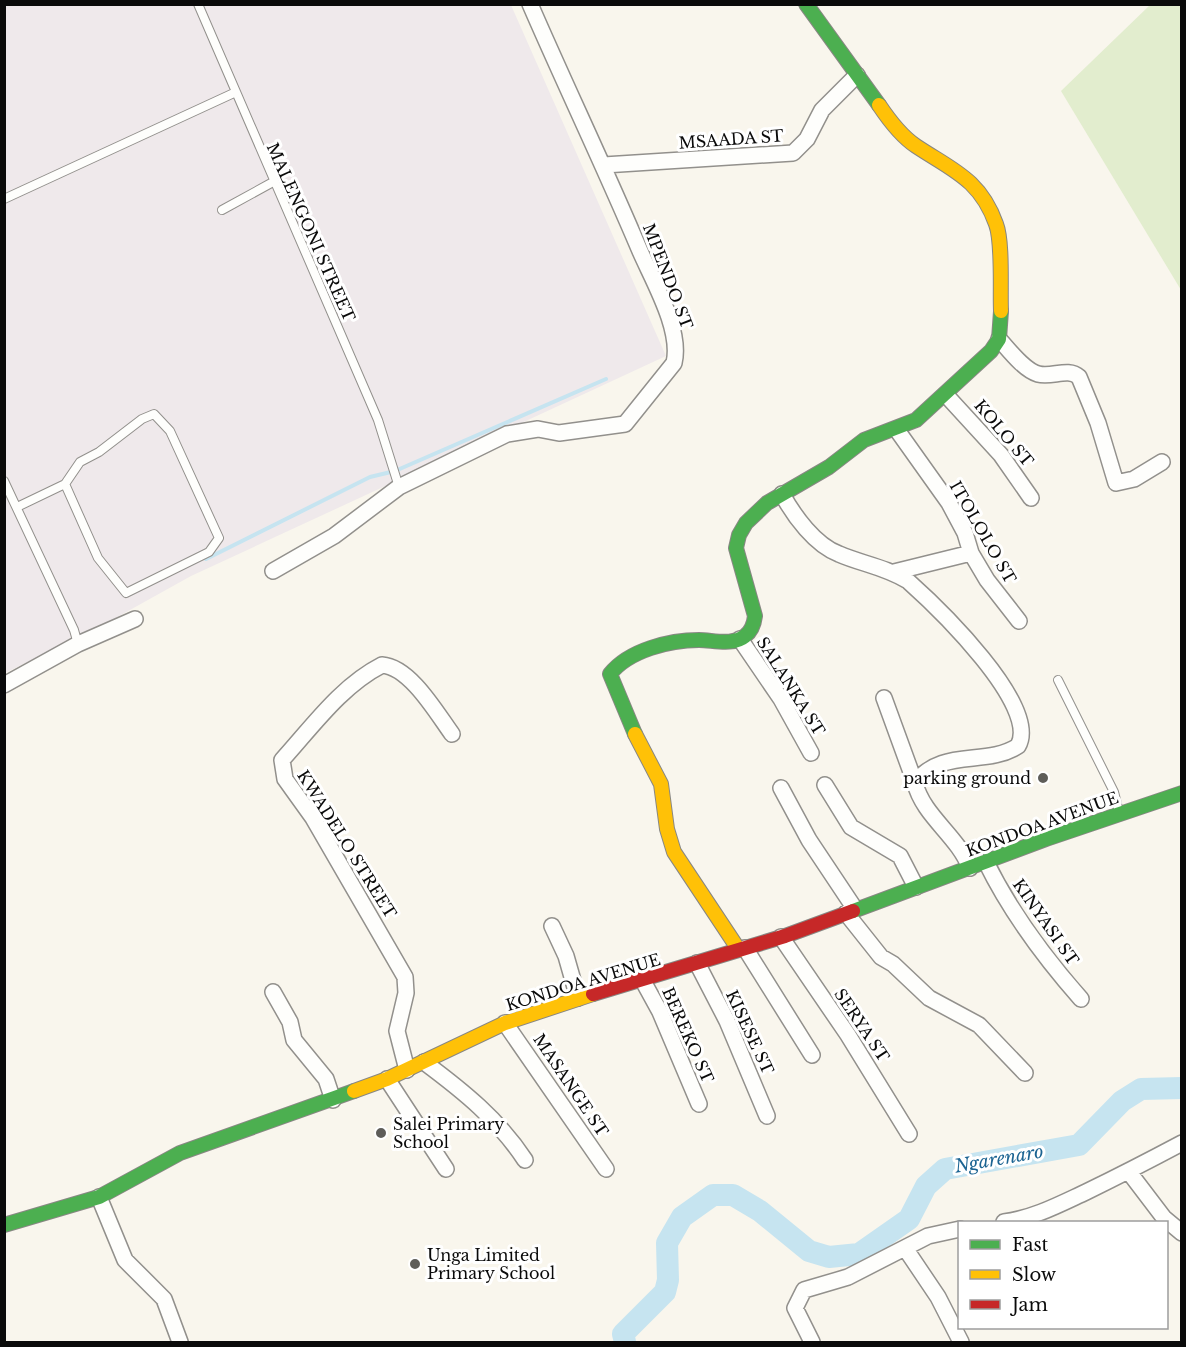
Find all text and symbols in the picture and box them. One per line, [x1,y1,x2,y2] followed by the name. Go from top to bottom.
[678,125,784,153] street label: MSAADA ST
[263,140,360,325] street label: MALENGONI STREET
[639,220,697,332] street label: MPENDO ST
[970,396,1038,471] street label: KOLO ST
[946,477,1020,587] street label: ITOLOLO ST
[753,633,829,739] street label: SALANKA ST
[293,766,401,922] street label: KWADELO STREET
[903,768,1031,788] place label: parking ground
[1036,771,1050,785] marker: parking ground
[963,787,1121,861] street label: KONDOA AVENUE
[1009,875,1083,969] street label: KINYASI ST
[503,949,663,1015] street label: KONDOA AVENUE
[658,984,718,1086] street label: BEREKO ST
[830,985,894,1065] street label: SERYA ST
[722,987,778,1077] street label: KISESE ST
[529,1030,613,1140] street label: MASANGE ST
[393,1114,505,1152] place label: Salei Primary School
[374,1126,388,1140] marker: Salei Primary School
[952,1140,1045,1178] water label: Ngarenaro
[958,1221,1168,1329] legend
[1012,1234,1049,1256] text: Fast
[427,1245,555,1283] place label: Unga Limited Primary School
[408,1257,422,1271] marker: Unga Limited Primary School
[1012,1264,1057,1286] text: Slow
[1010,1294,1048,1316] text: Jam

